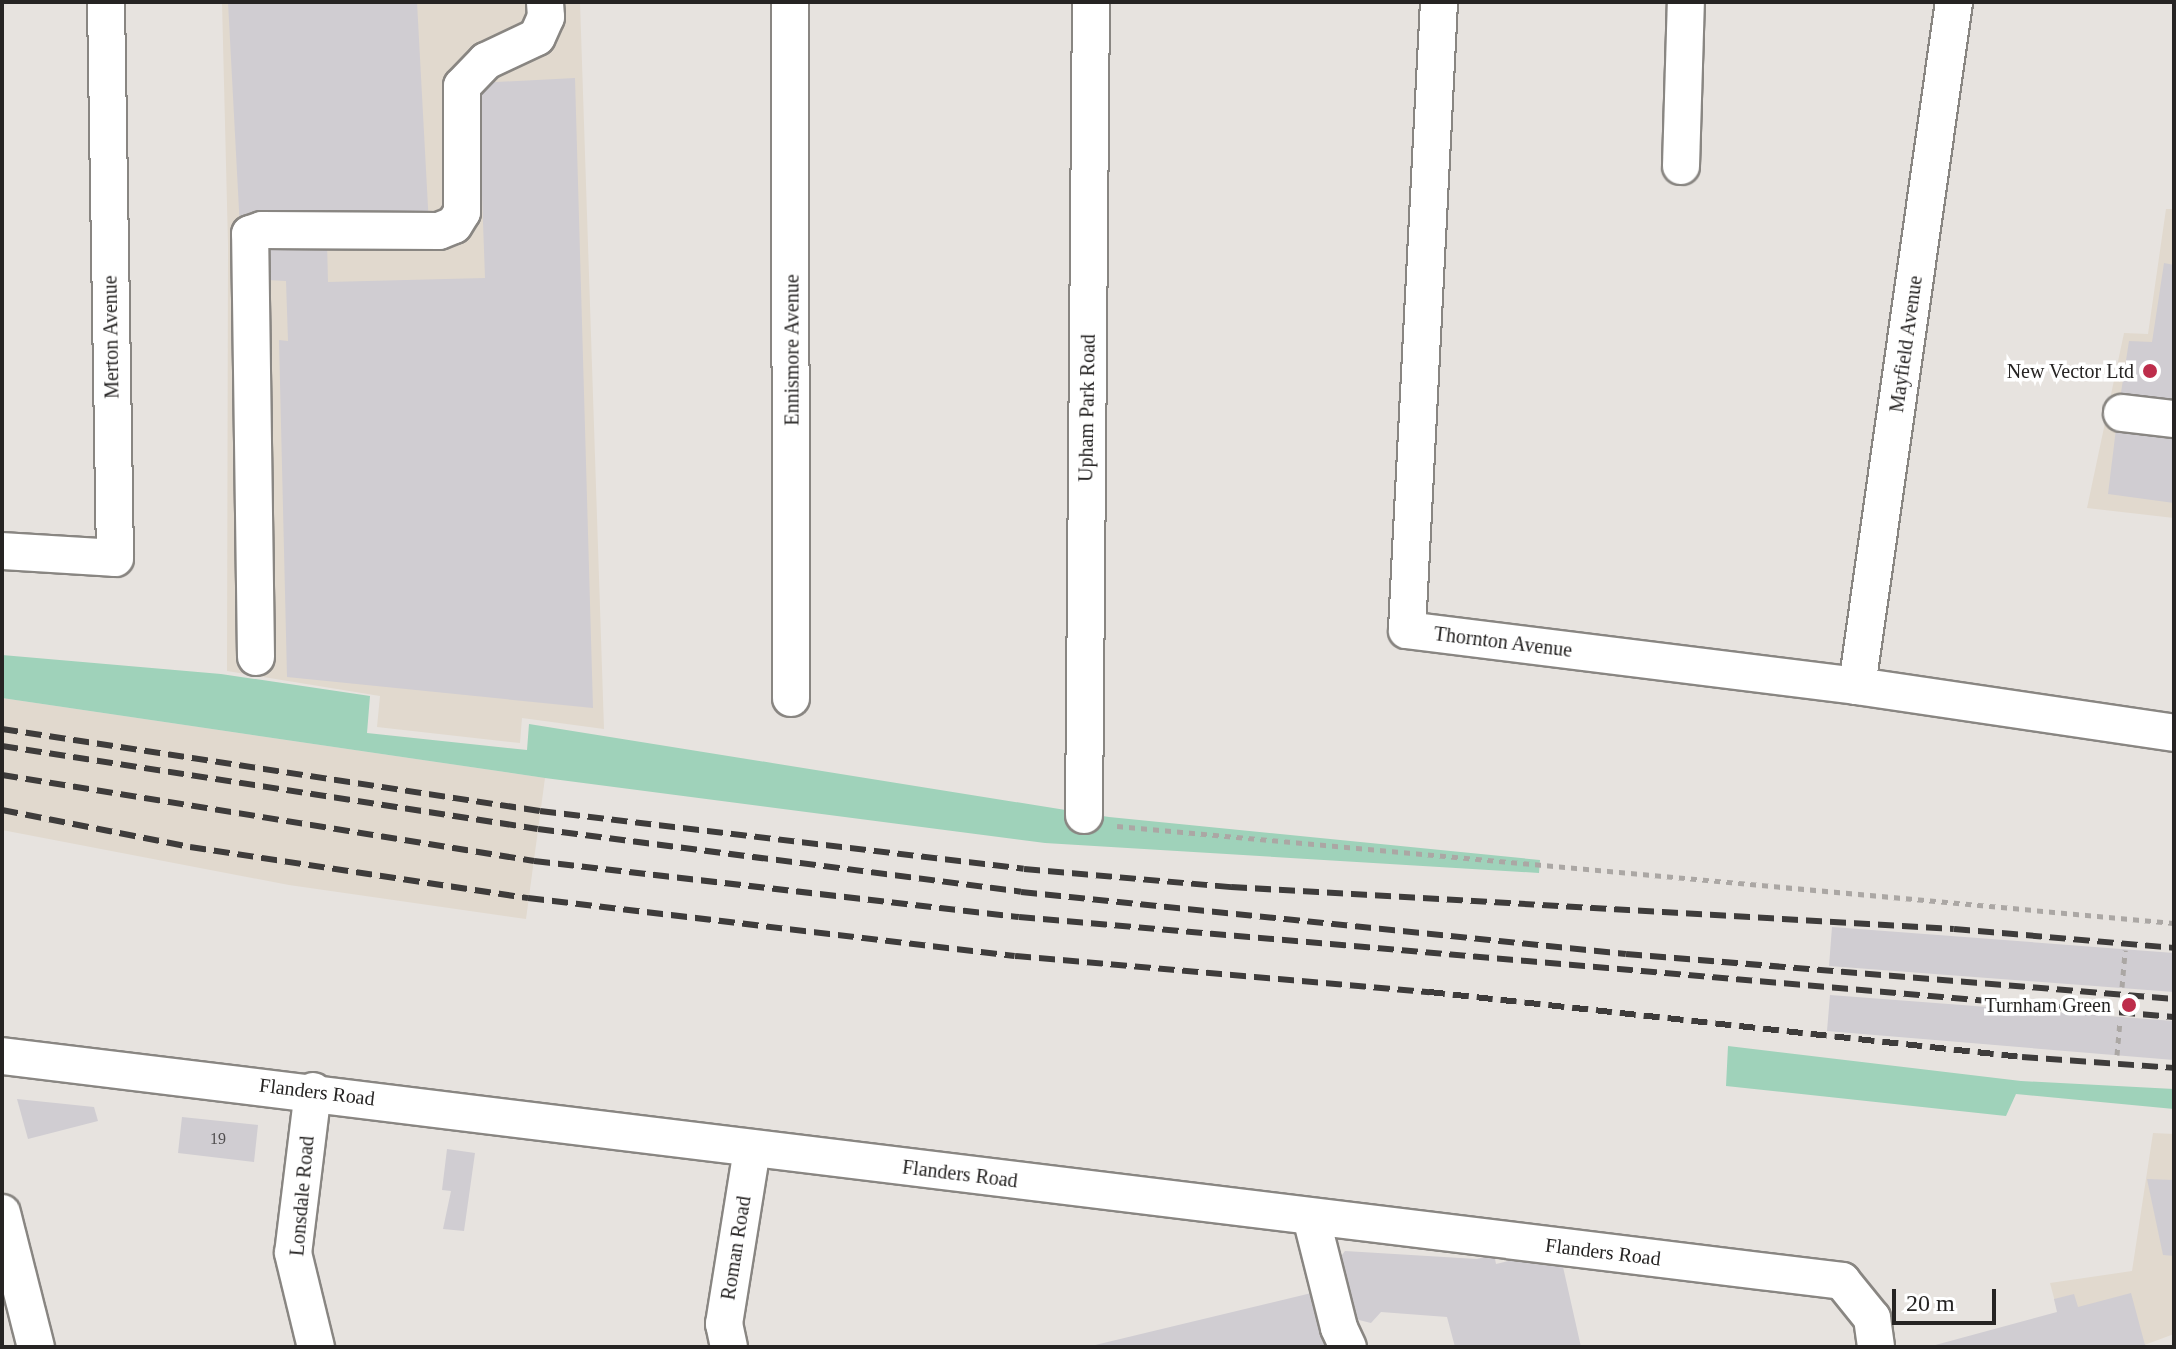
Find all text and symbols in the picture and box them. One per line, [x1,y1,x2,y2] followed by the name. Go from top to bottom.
[1884,273,1928,415] street label: Mayfield Avenue
[780,274,804,426] street label: Ennismore Avenue
[98,275,124,399] street label: Merton Avenue
[1074,334,1100,482] street label: Upham Park Road
[2006,359,2134,383] place label: New Vector Ltd
[2141,362,2159,380] marker: New Vector Ltd
[1432,622,1574,662] street label: Thornton Avenue
[1985,993,2111,1017] place label: Turnham Green
[2118,994,2140,1016] marker: Turnham Green
[258,1073,376,1111] street label: Flanders Road
[210,1129,226,1149] house number: 19
[285,1135,319,1257] street label: Lonsdale Road
[901,1155,1019,1193] street label: Flanders Road
[716,1194,756,1302] street label: Roman Road
[1544,1233,1662,1271] street label: Flanders Road
[1896,1273,2000,1323] scale bar
[1906,1290,1955,1316] text: 20 m

